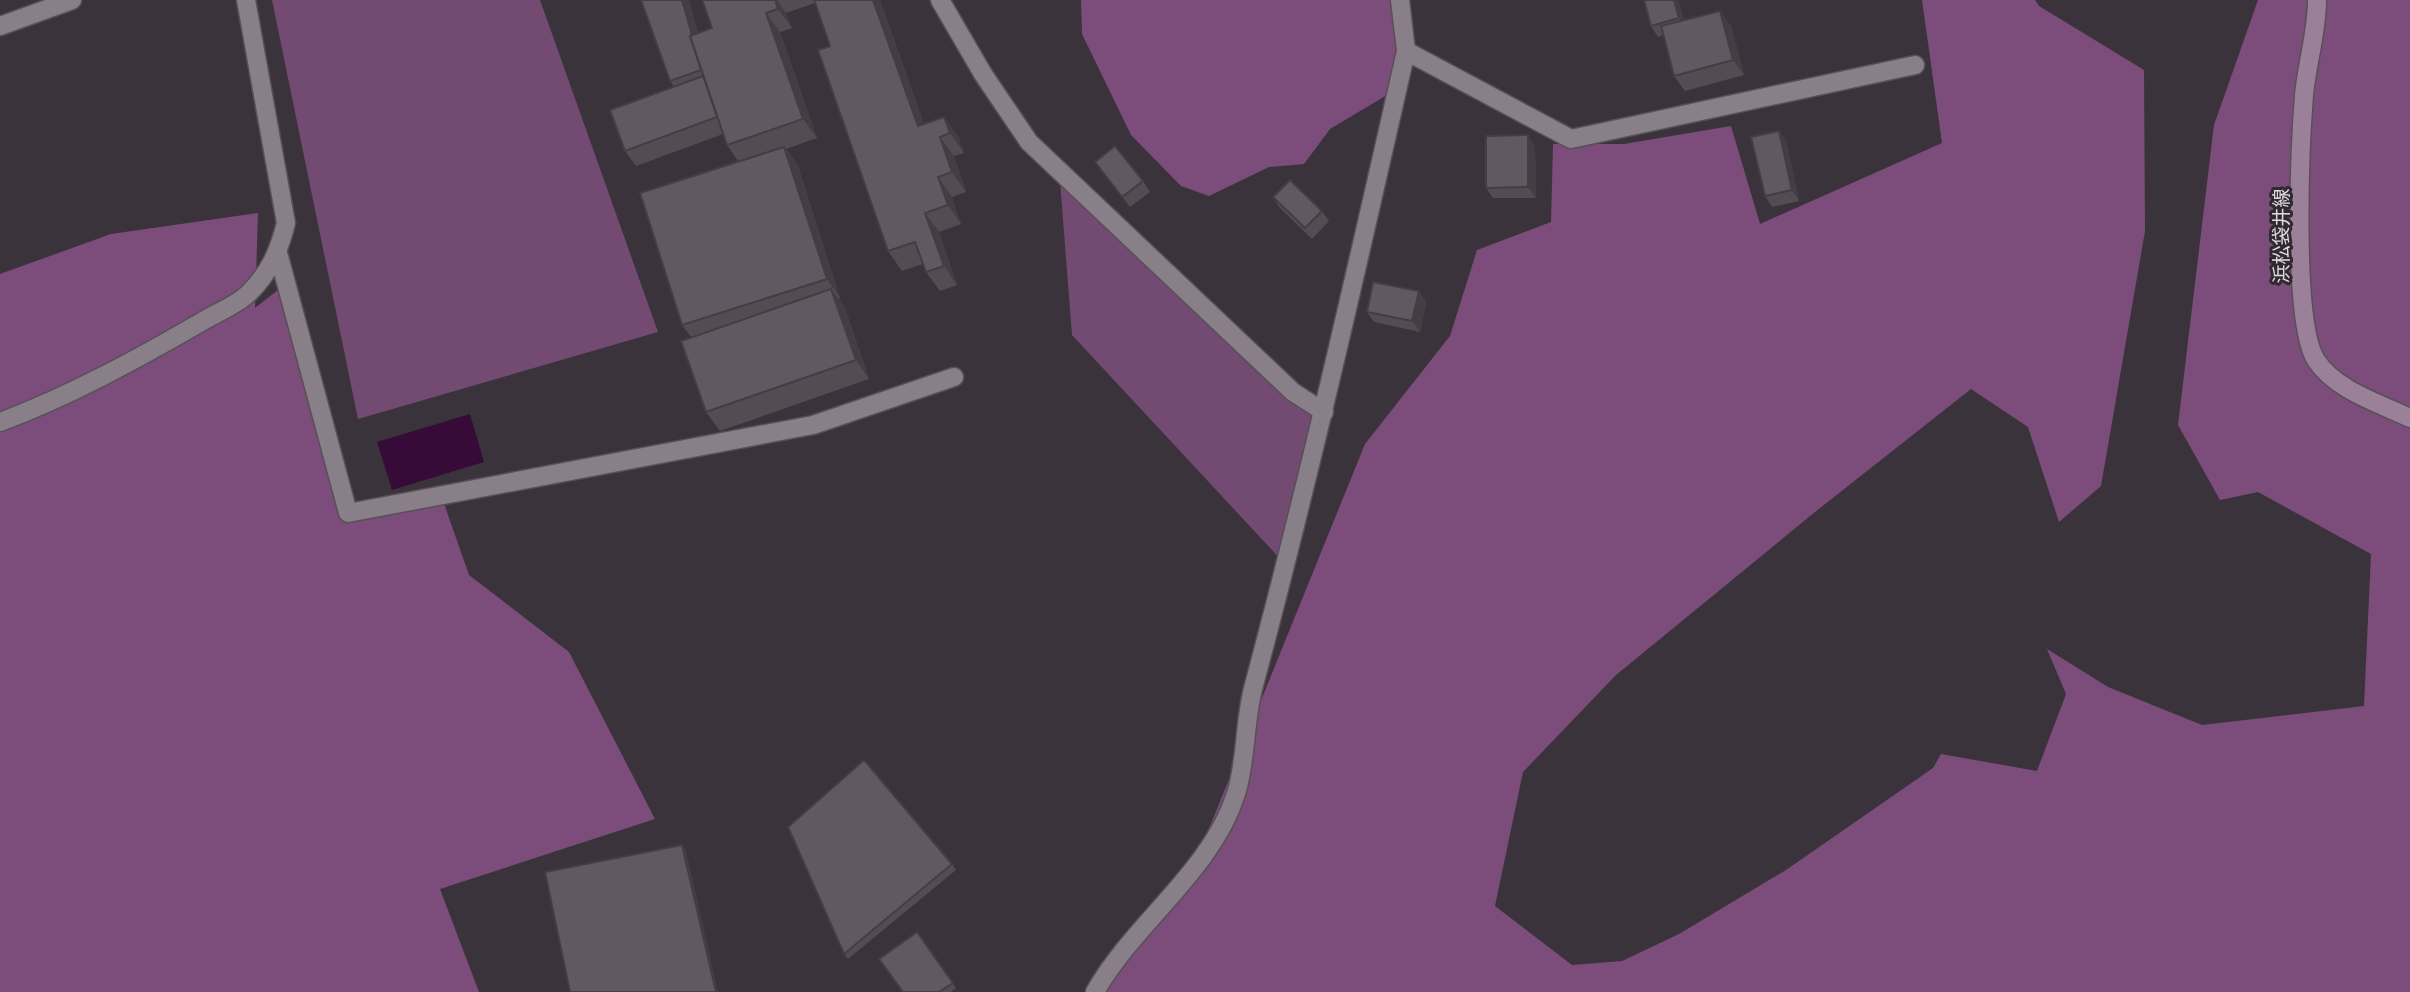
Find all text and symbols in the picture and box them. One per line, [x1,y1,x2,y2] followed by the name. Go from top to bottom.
[2268,188,2294,284] street label: 浜松袋井線

